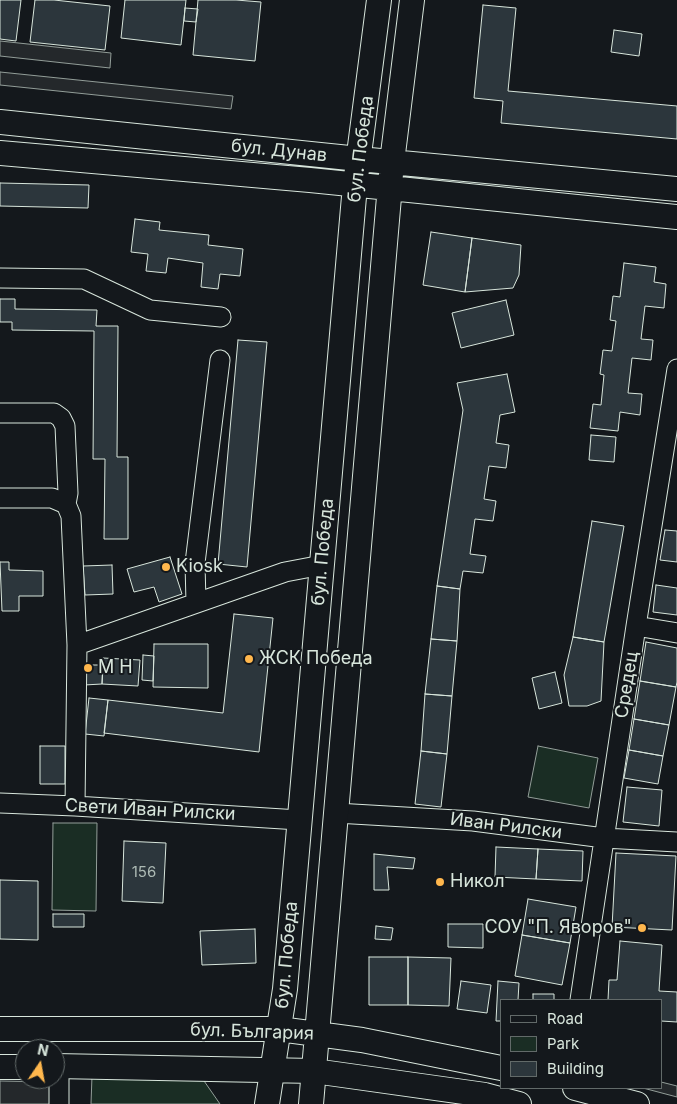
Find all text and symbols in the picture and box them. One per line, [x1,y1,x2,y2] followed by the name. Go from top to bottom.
[344,94,378,204] street label: бул. Победа
[230,135,328,167] street label: бул. Дунав
[308,498,338,606] street label: бул. Победа
[176,556,223,578] place label: Kiosk
[160,561,172,573] marker: Kiosk
[259,648,373,670] place label: ЖСК Победа
[611,650,643,720] street label: Средец
[243,653,255,665] marker: ЖСК Победа
[98,657,133,679] place label: М Н
[82,662,94,674] marker: М Н
[64,795,236,825] street label: Свети Иван Рилски
[449,808,563,844] street label: Иван Рилски
[132,863,156,881] house number: 156
[450,871,505,893] place label: Никол
[434,876,446,888] marker: Никол
[272,901,302,1009] street label: бул. Победа
[484,917,632,939] place label: СОУ "П. Яворов"
[636,922,648,934] marker: СОУ "П. Яворов"
[500,999,662,1089] legend
[547,1009,583,1028] text: Road
[190,1019,314,1045] street label: бул. България
[547,1034,579,1053] text: Park
[15,1039,65,1089] north arrow
[36,1040,50,1059] text: N
[547,1059,604,1078] text: Building

